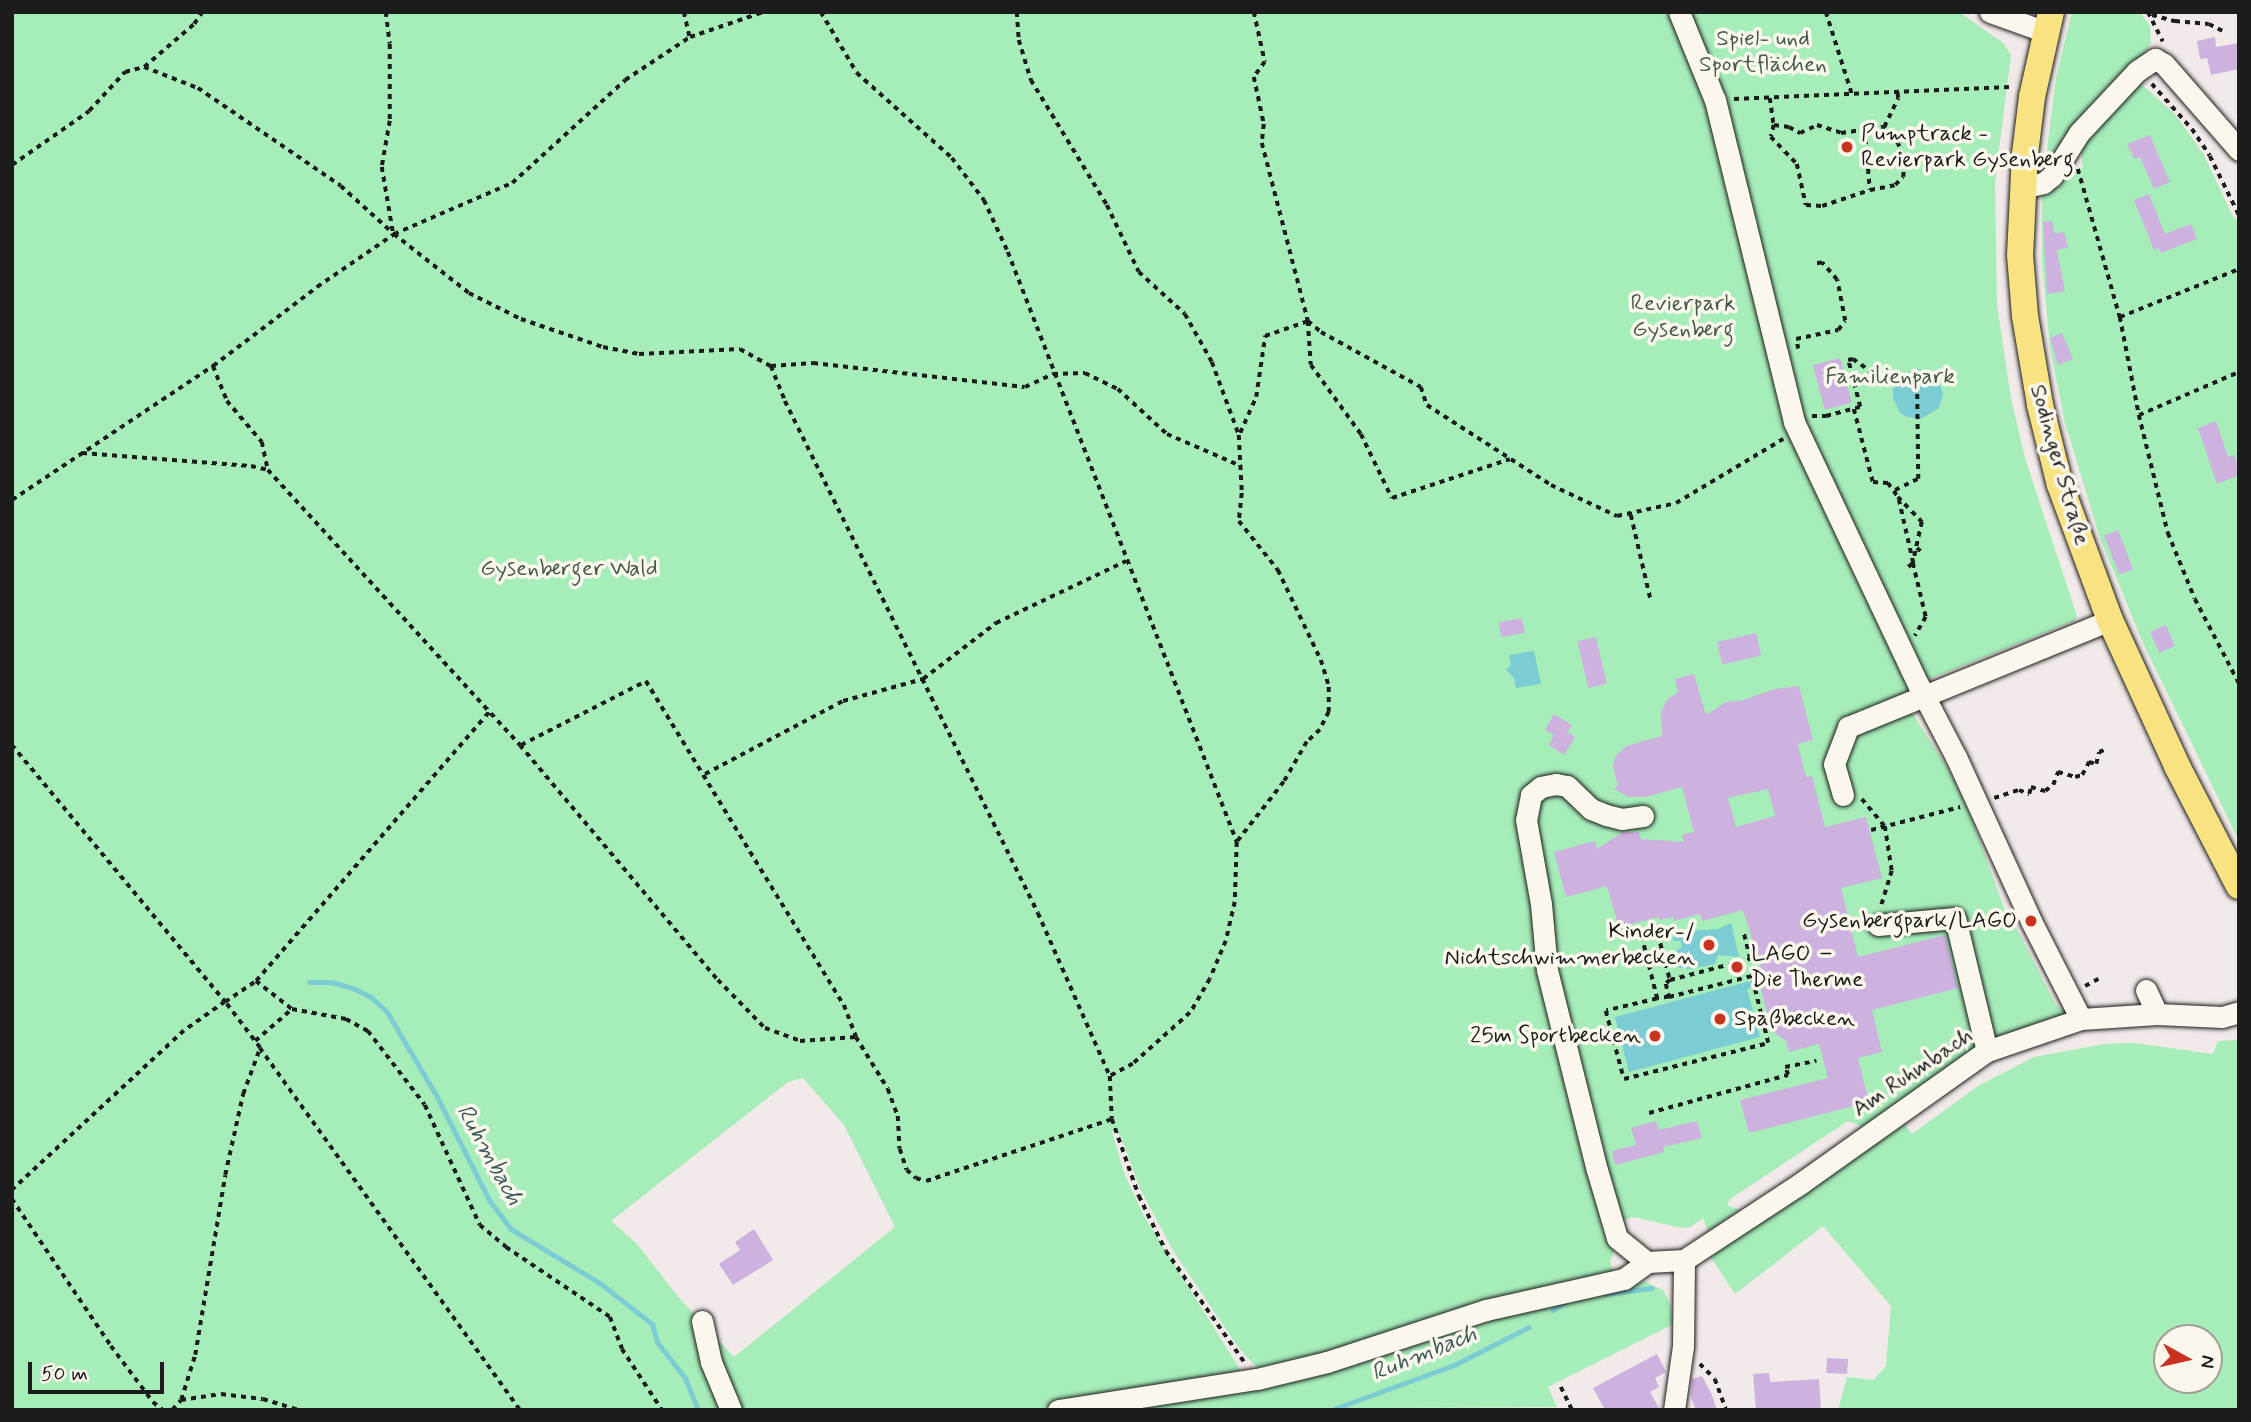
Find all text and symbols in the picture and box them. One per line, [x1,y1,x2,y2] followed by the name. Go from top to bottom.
[1699,25,1827,79] park label: Spiel- und Sportflächen
[1861,120,2074,174] place label: Pumptrack - Revierpark Gysenberg
[1839,139,1855,155] marker: Pumptrack - Revierpark Gysenberg
[1631,290,1735,344] park label: Revierpark Gysenberg
[1825,363,1955,391] park label: Familienpark
[2023,383,2095,547] street label: Sodinger Straße
[479,555,659,583] park label: Gysenberger Wald
[1802,907,2017,935] place label: Gysenbergpark/LAGO
[2023,913,2039,929] marker: Gysenbergpark/LAGO
[1445,918,1695,972] place label: Kinder-/ Nichtschwimmerbecken
[1701,937,1717,953] marker: Kinder-/ Nichtschwimmerbecken
[1751,940,1863,994] place label: LAGO – Die Therme
[1729,959,1745,975] marker: LAGO – Die Therme
[1734,1005,1855,1033] place label: Spaßbecken
[1712,1011,1728,1027] marker: Spaßbecken
[1845,1021,1981,1125] street label: Am Ruhmbach
[1462,1022,1641,1050] place label: 25m Sportbecken
[1647,1028,1663,1044] marker: 25m Sportbecken
[450,1100,528,1210] water label: Ruhmbach
[1367,1320,1481,1388] water label: Ruhmbach
[2153,1324,2223,1394] north arrow
[32,1348,168,1392] scale bar
[2194,1354,2221,1370] text: N
[41,1360,88,1388] text: 50 m

